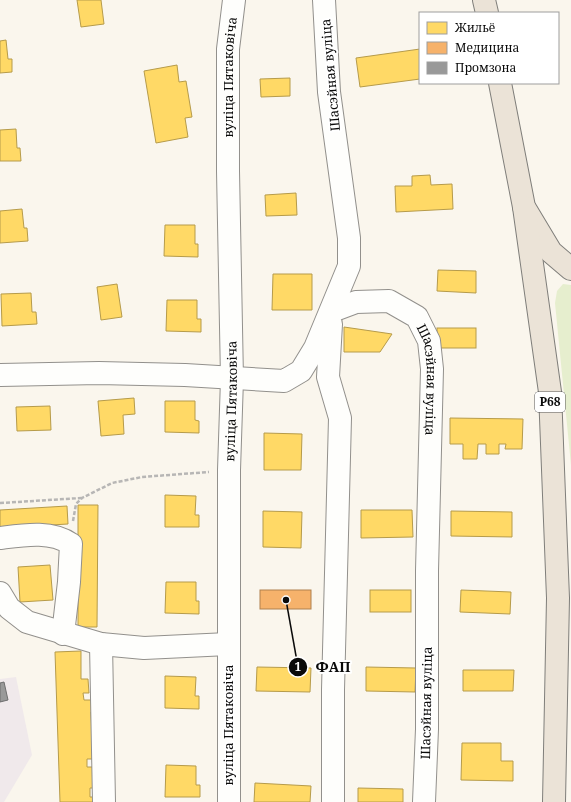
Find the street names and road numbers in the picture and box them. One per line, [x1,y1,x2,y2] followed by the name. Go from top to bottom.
[219,16,241,138] street label: вуліца Пятаковіча
[316,18,344,132] street label: Шасэйная вуліца
[413,321,441,436] street label: Шасэйная вуліца
[220,340,241,462] street label: вуліца Пятаковіча
[535,392,565,412] road number: Р68
[416,646,436,760] street label: Шасэйная вуліца
[219,665,237,785] street label: вуліца Пятаковіча

